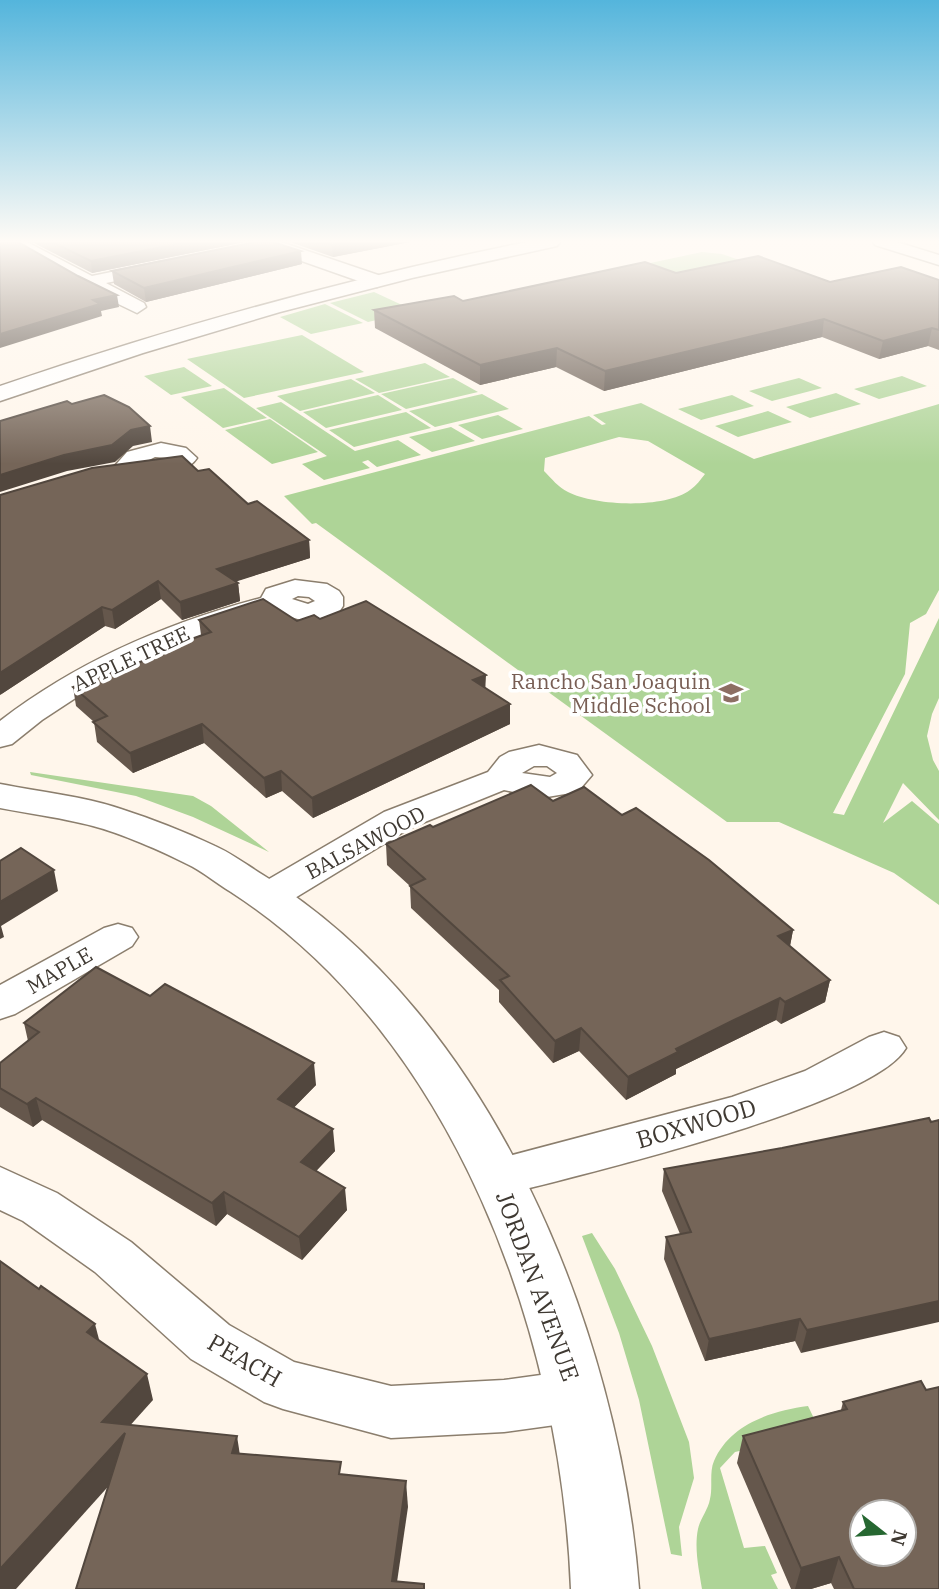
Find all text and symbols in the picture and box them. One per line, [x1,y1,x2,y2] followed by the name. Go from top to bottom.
[68,619,194,697] street label: APPLE TREE
[511,667,711,719] place label: Rancho San Joaquin Middle School
[717,679,745,707] school or university icon: Rancho San Joaquin Middle School
[300,799,430,885] street label: BALSAWOOD
[21,940,97,1000] street label: MAPLE
[632,1091,760,1155] street label: BOXWOOD
[489,1187,587,1385] street label: JORDAN AVENUE
[202,1326,288,1394] street label: PEACH
[848,1498,918,1568] north arrow
[886,1527,913,1549] text: N

